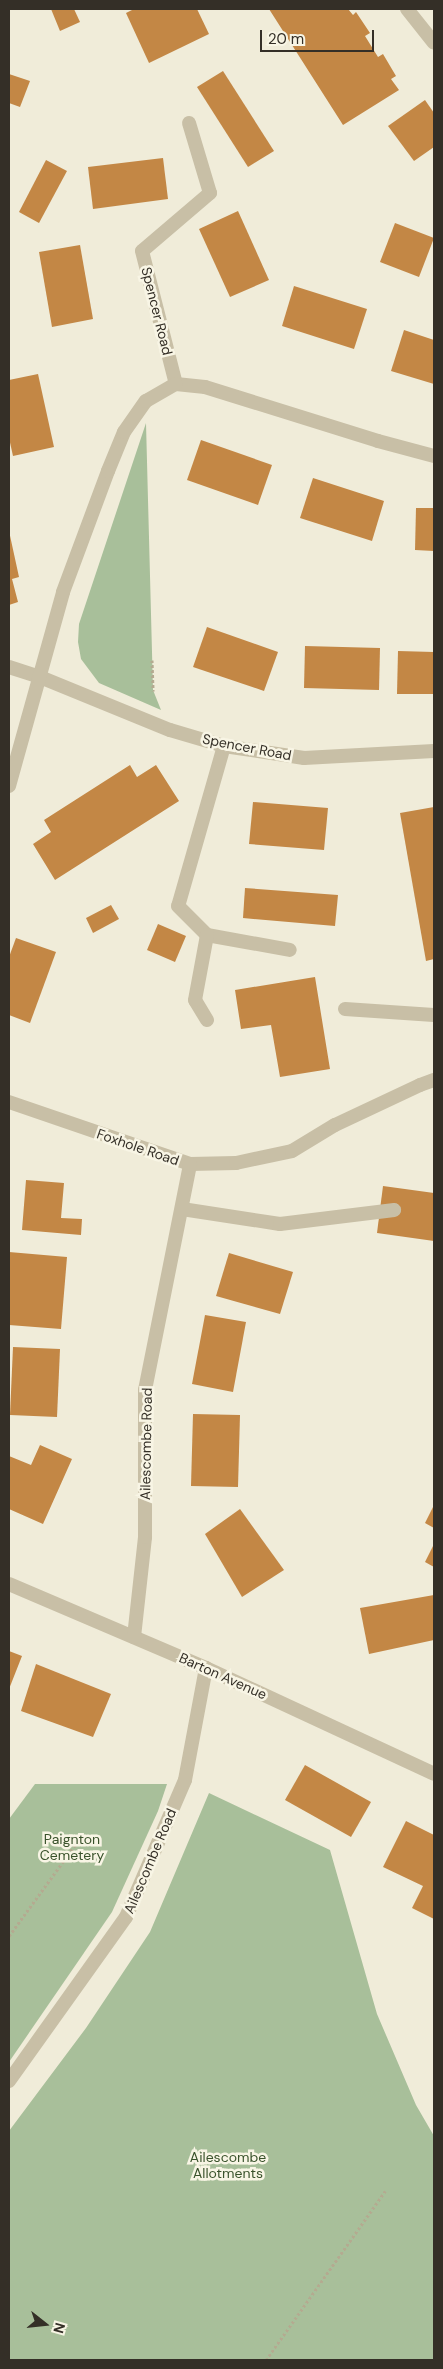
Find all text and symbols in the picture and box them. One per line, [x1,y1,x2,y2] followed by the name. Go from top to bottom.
[263,20,377,52] scale bar
[268,29,304,49] text: 20 m
[138,265,176,357] street label: Spencer Road
[201,730,293,764] street label: Spencer Road
[95,1125,181,1169] street label: Foxhole Road
[137,1388,155,1500] street label: Ailescombe Road
[177,1649,269,1703] street label: Barton Avenue
[120,1806,180,1916] street label: Ailescombe Road
[40,1831,104,1864] park label: Paignton Cemetery
[190,2149,266,2182] park label: Ailescombe Allotments
[20,2299,70,2349] north arrow
[49,2321,69,2336] text: N

